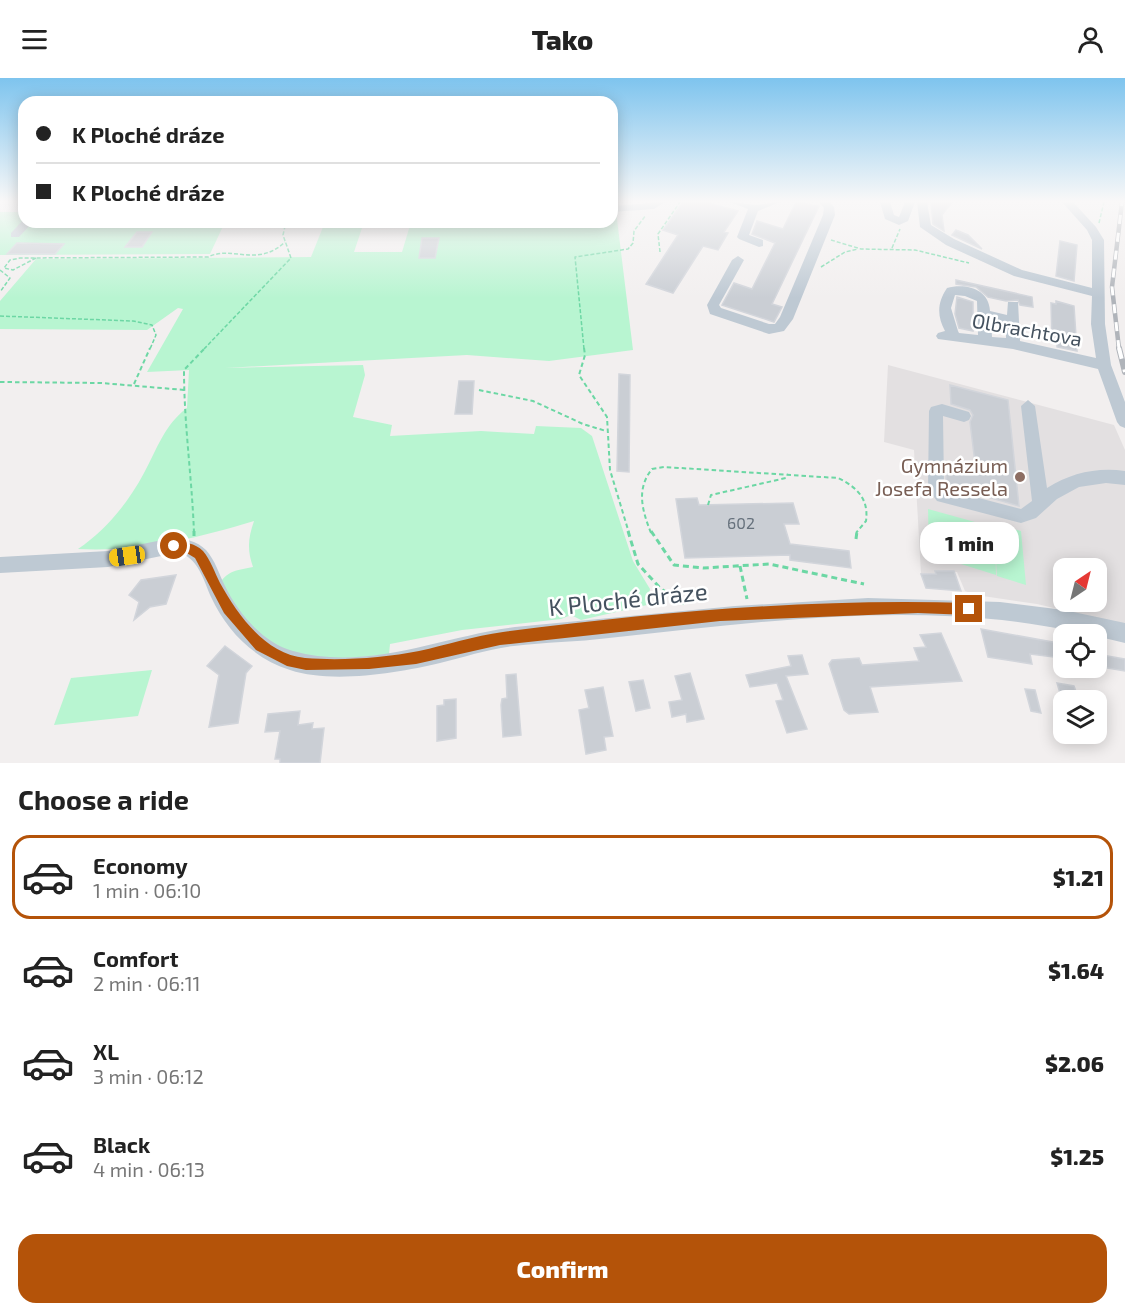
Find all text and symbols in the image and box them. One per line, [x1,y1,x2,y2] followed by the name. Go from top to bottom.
[18,23,51,56] icon: menu
[532,23,593,55] text: Tako
[1074,23,1107,56] icon: person
[72,121,225,147] text: K Ploché dráze
[72,179,225,205] text: K Ploché dráze
[970,308,1084,351] street label: Olbrachtova
[875,453,1008,500] place label: Gymnázium Josefa Ressela
[1013,470,1027,484] marker: Gymnázium Josefa Ressela
[727,513,755,532] house number: 602
[920,522,1018,564] callout: 1 min
[945,531,994,555] text: 1 min
[160,532,187,559] route start
[108,545,146,567] car
[1053,558,1107,612] north arrow
[1053,558,1107,744] map controls
[547,576,709,621] street label: K Ploché dráze
[955,595,982,622] route end
[1053,624,1107,678] button: locate
[1053,690,1107,744] button: layers
[18,783,189,815] text: Choose a ride
[21,850,75,904] icon: car
[93,852,188,878] text: Economy
[1053,864,1104,890] text: $1.21
[93,878,201,902] text: 1 min · 06:10
[21,943,75,997] icon: car
[93,945,178,971] text: Comfort
[1048,957,1104,983] text: $1.64
[93,971,201,995] text: 2 min · 06:11
[21,1036,75,1090] icon: car
[93,1038,119,1064] text: XL
[1045,1050,1104,1076] text: $2.06
[93,1064,204,1088] text: 3 min · 06:12
[21,1129,75,1183] icon: car
[93,1131,150,1157] text: Black
[1050,1143,1104,1169] text: $1.25
[93,1157,205,1181] text: 4 min · 06:13
[18,1234,1107,1303] button: Confirm

